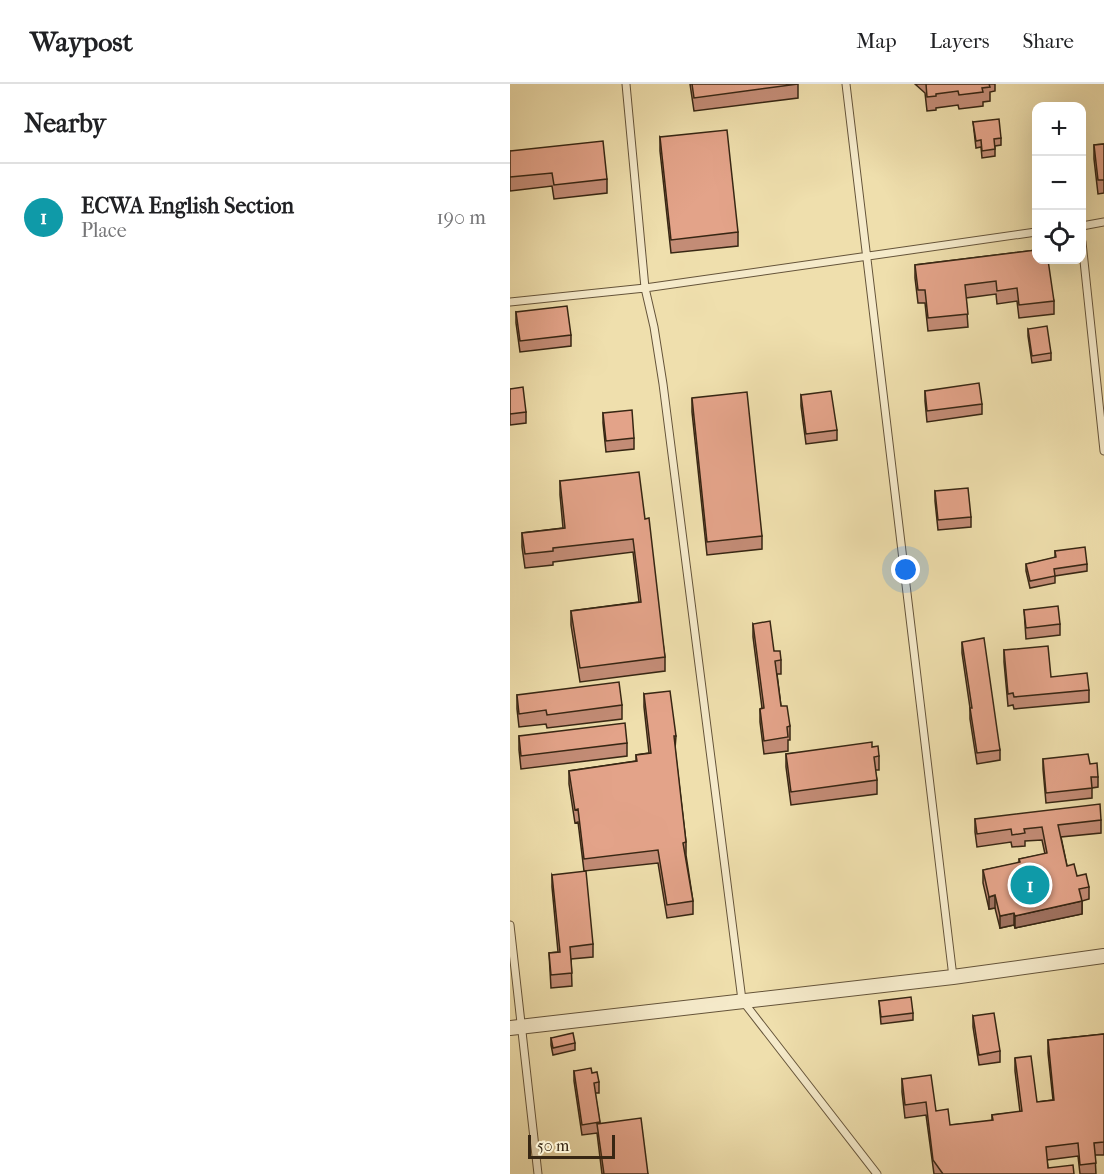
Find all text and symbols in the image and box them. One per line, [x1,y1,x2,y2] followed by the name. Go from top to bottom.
[30,25,133,58] text: Waypost
[856,29,897,53] text: Map
[930,29,989,53] text: Layers
[1022,29,1074,53] text: Share
[1032,102,1086,264] map controls
[1032,102,1086,156] button: +
[24,108,106,139] text: Nearby
[1032,156,1086,210] button: −
[81,193,294,219] text: ECWA English Section
[40,206,47,229] text: 1
[436,206,486,229] text: 190 m
[1032,210,1086,264] button: locate
[81,219,127,242] text: Place
[891,555,920,584] your location
[1010,862,1050,908] pin: 1
[528,1132,615,1160] scale bar
[537,1136,569,1155] text: 50 m

